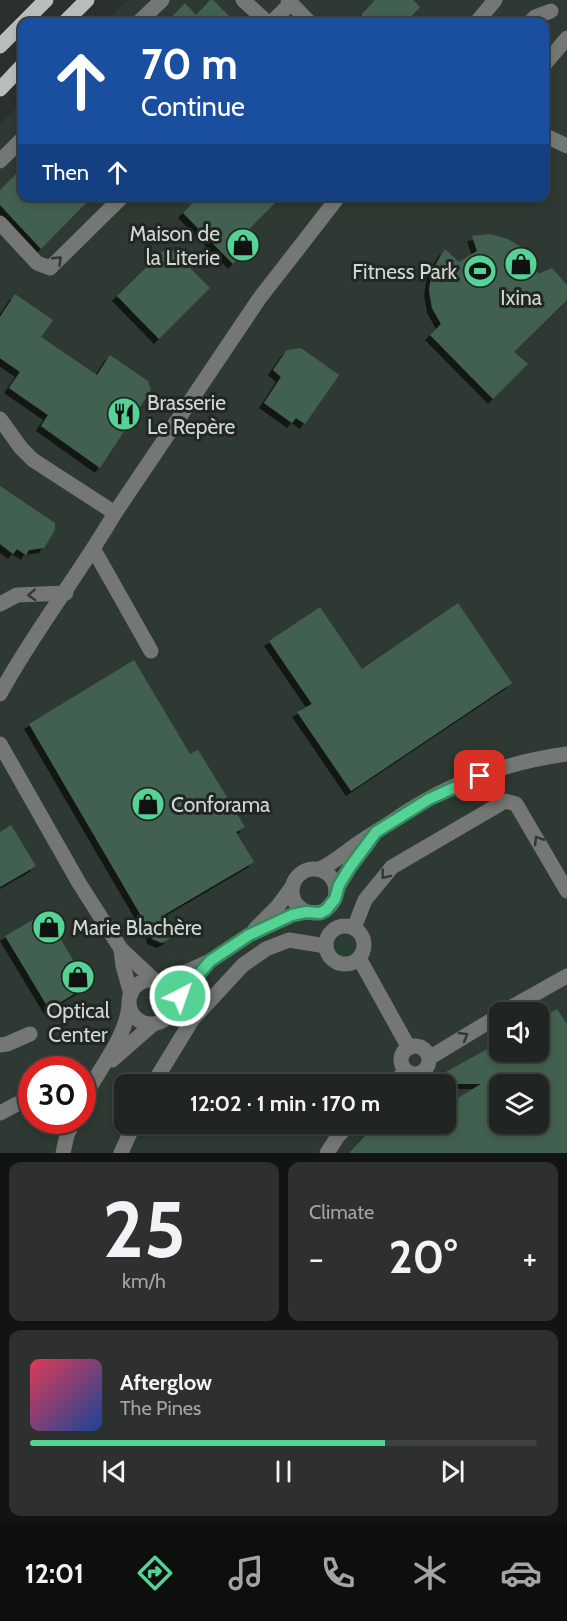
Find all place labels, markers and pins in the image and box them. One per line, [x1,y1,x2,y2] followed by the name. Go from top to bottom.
[129,221,220,270] place label: Maison de la Literie
[225,227,261,263] shop icon: Maison de la Literie
[503,246,539,282] shop icon: Ixina
[462,253,498,289] sports icon: Fitness Park
[352,259,458,284] place label: Fitness Park
[500,285,542,310] place label: Ixina
[147,390,236,439] place label: Brasserie Le Repère
[106,396,142,432] restaurant icon: Brasserie Le Repère
[454,750,505,801] pin
[130,786,166,822] shop icon: Conforama
[171,792,270,817] place label: Conforama
[31,909,67,945] shop icon: Marie Blachère
[72,915,202,940] place label: Marie Blachère
[60,959,96,995] shop icon: Optical Center
[46,998,110,1047] place label: Optical Center

